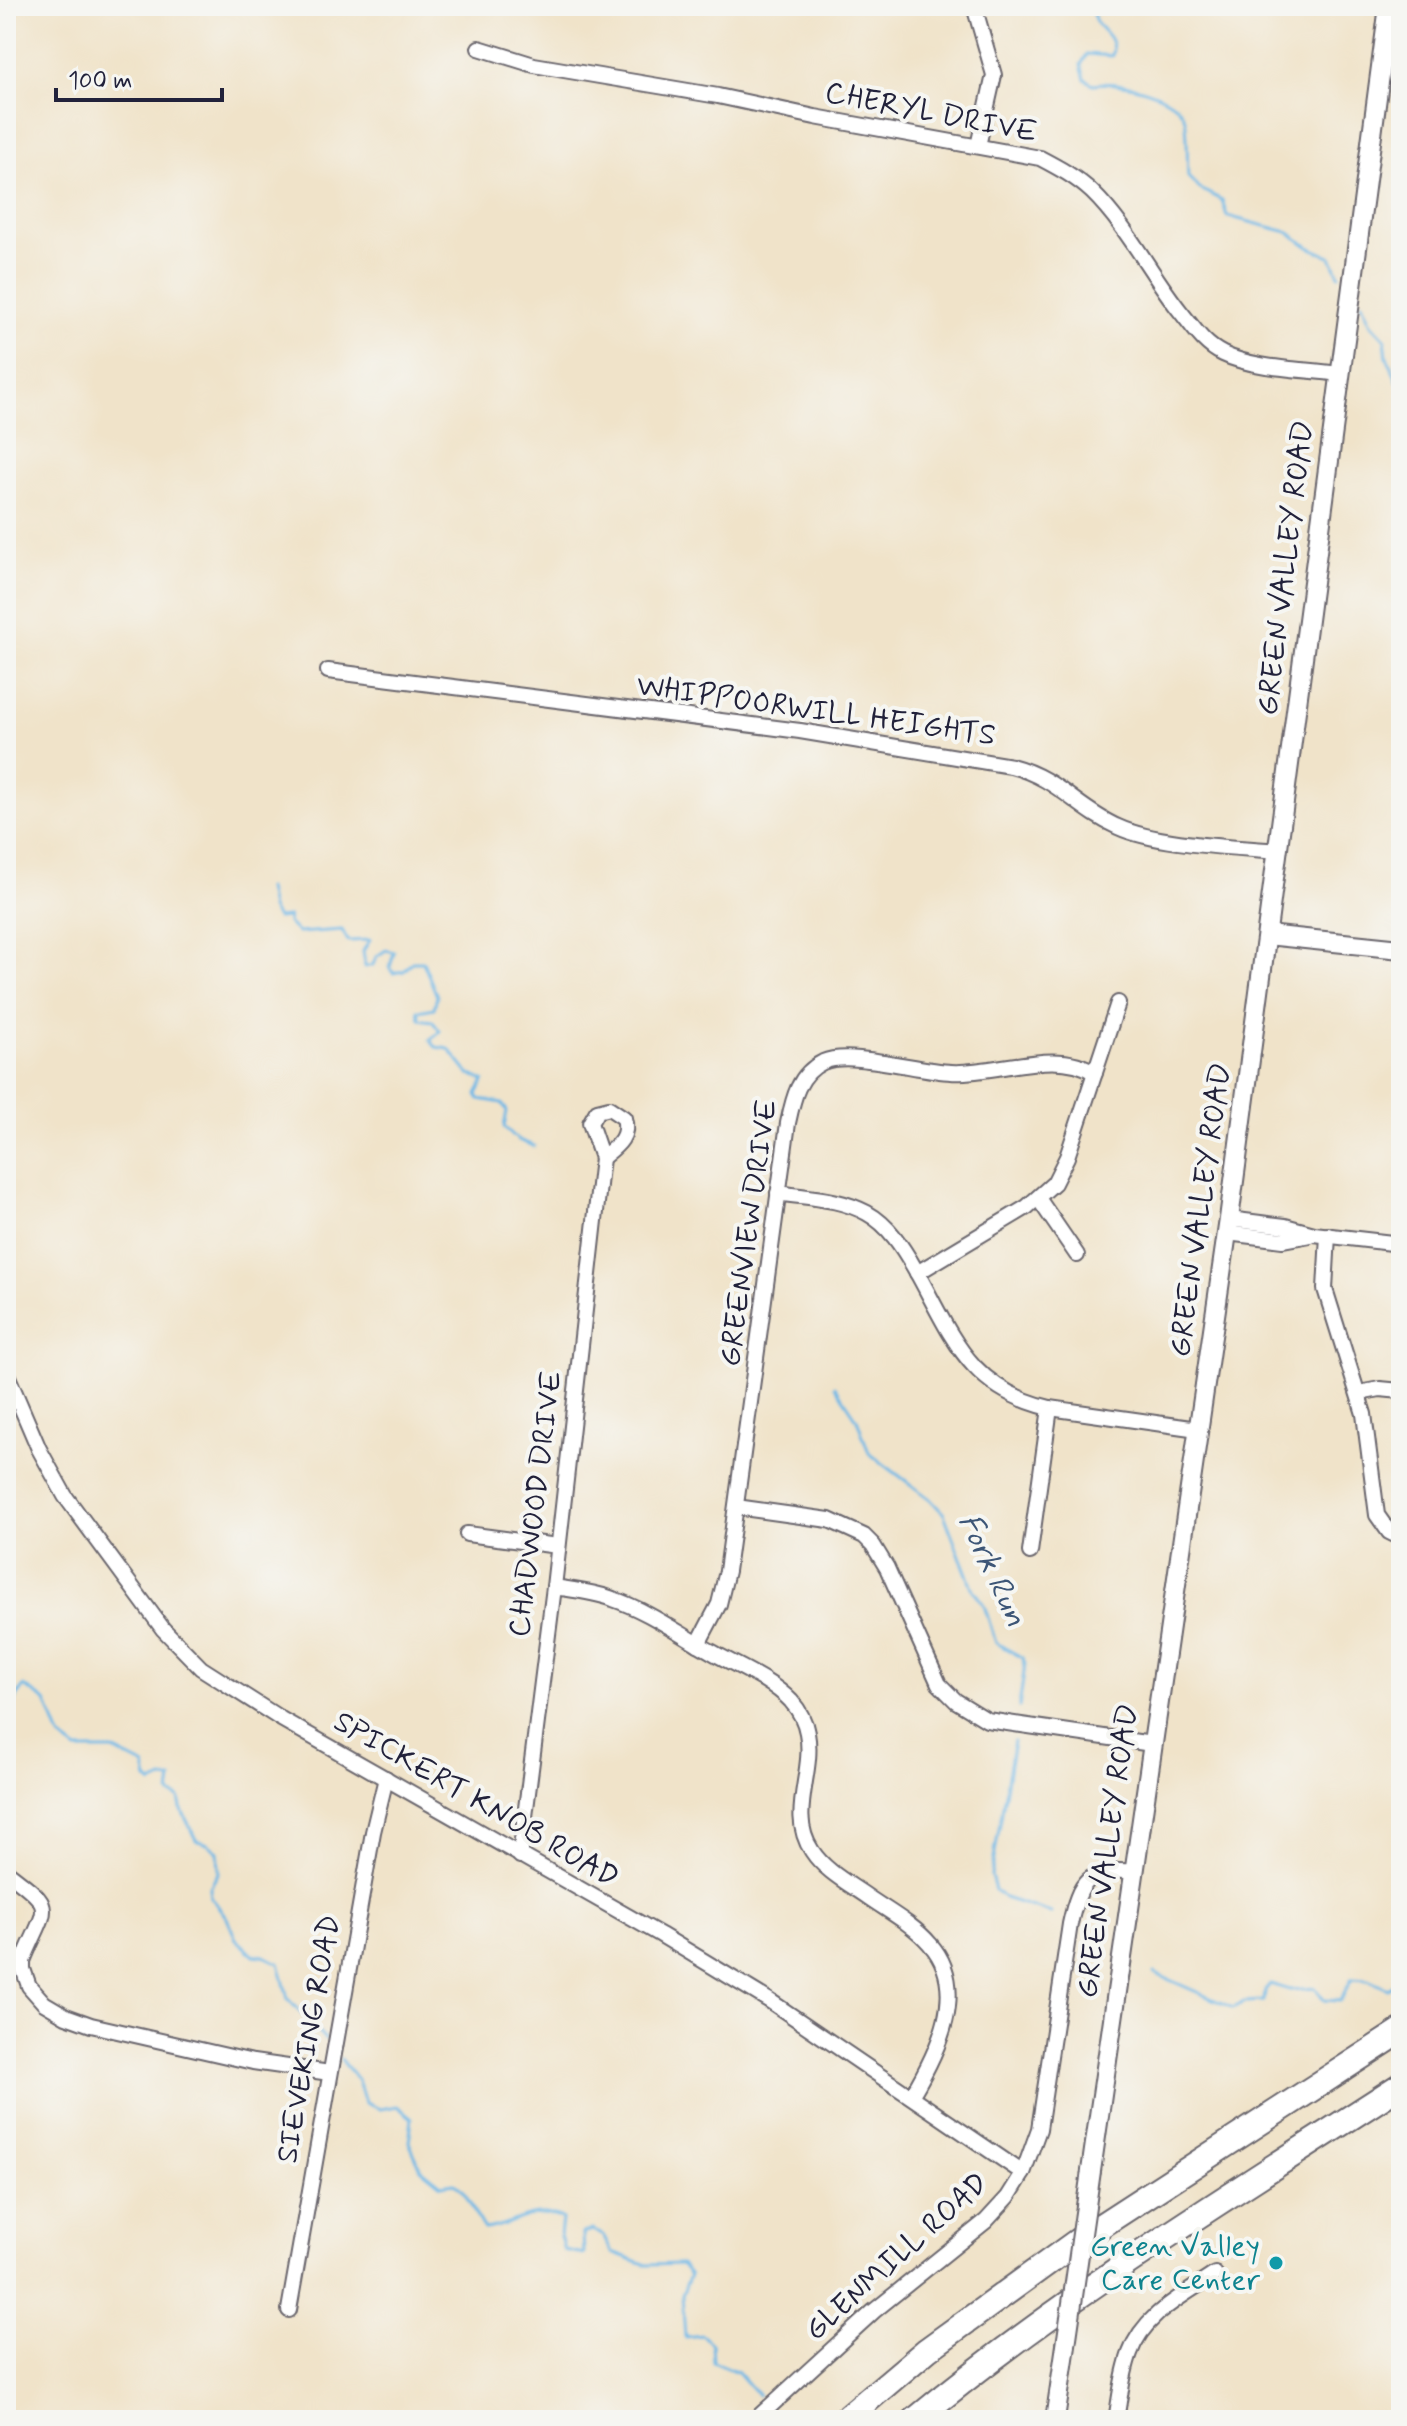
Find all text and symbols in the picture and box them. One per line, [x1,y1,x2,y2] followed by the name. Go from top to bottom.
[56,52,222,102] scale bar
[68,66,132,97] text: 100 m
[822,73,1040,153] street label: CHERYL DRIVE
[1249,418,1323,718] street label: GREEN VALLEY ROAD
[634,666,998,756] street label: WHIPPOORWILL HEIGHTS
[1161,1060,1241,1360] street label: GREEN VALLEY ROAD
[711,1097,787,1369] street label: GREENVIEW DRIVE
[500,1369,572,1639] street label: CHADWOOD DRIVE
[948,1507,1036,1633] water label: Fork Run
[1068,1701,1148,2001] street label: GREEN VALLEY ROAD
[326,1702,626,1898] street label: SPICKERT KNOB ROAD
[268,1912,350,2166] street label: SIEVEKING ROAD
[797,2164,997,2350] street label: GLENMILL ROAD
[1090,2227,1261,2300] place label: Green Valley Care Center
[1267,2254,1285,2272] marker: Green Valley Care Center

